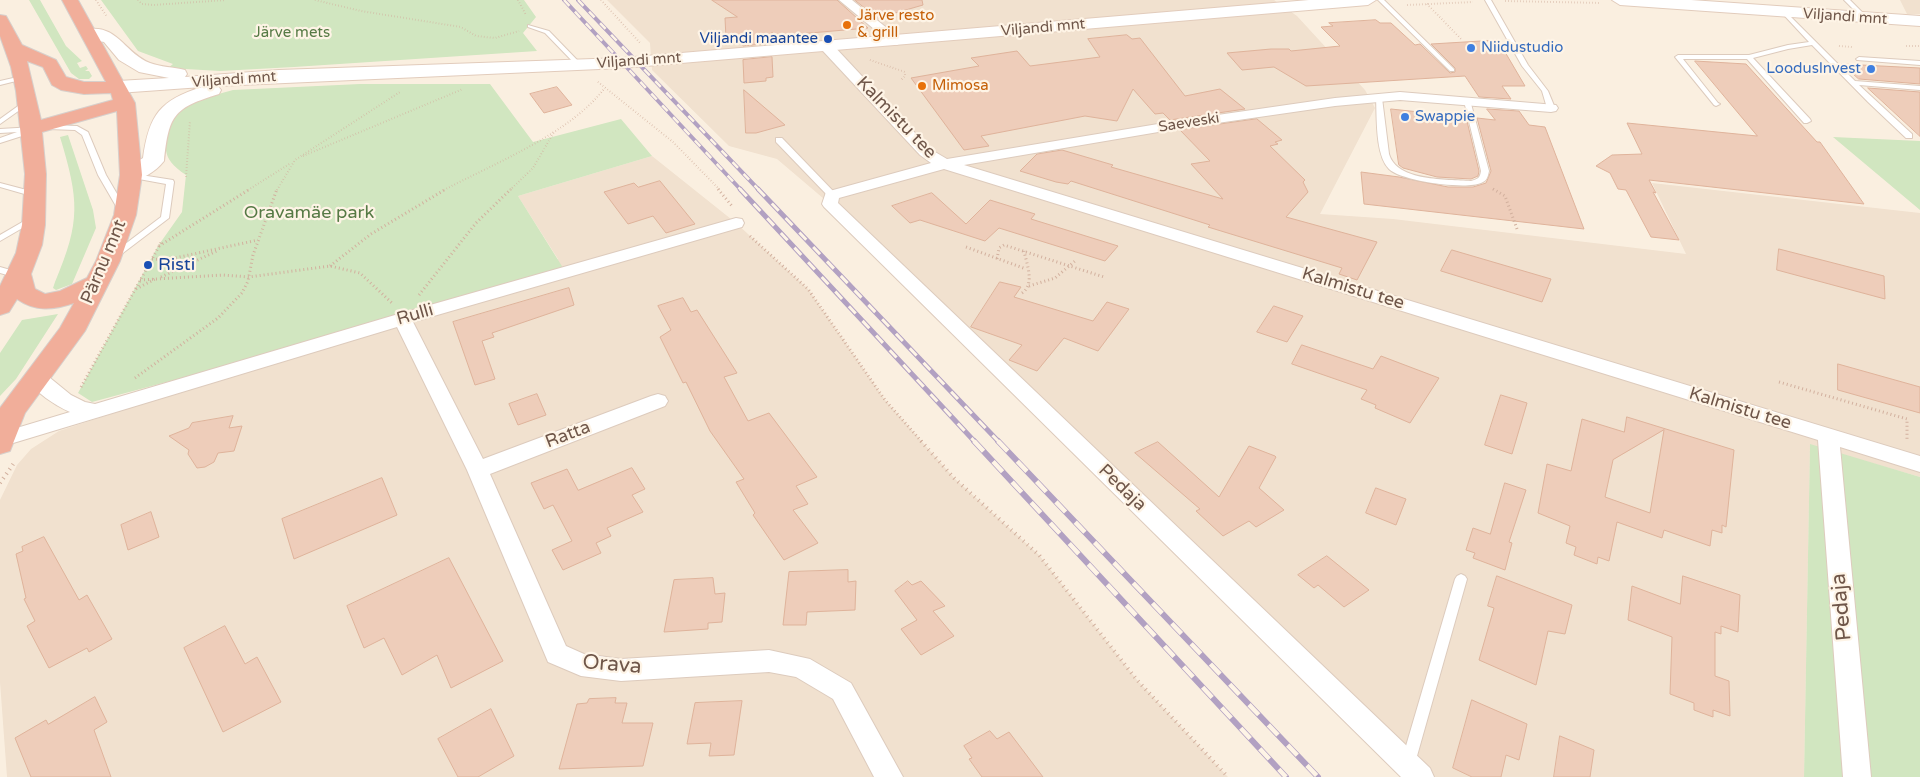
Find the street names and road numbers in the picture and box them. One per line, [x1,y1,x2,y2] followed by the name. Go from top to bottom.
[1802,5,1888,29] street label: Viljandi mnt
[1000,15,1086,41] street label: Viljandi mnt
[596,49,682,73] street label: Viljandi mnt
[191,68,277,92] street label: Viljandi mnt
[851,72,941,164] street label: Kalmistu tee
[1157,109,1221,137] street label: Saeveski
[77,217,131,307] street label: Pärnu mnt
[1299,263,1407,315] street label: Kalmistu tee
[394,299,436,331] street label: Rulli
[1686,383,1794,435] street label: Kalmistu tee
[542,417,594,453] street label: Ratta
[1094,460,1150,516] street label: Pedaja
[1826,572,1858,642] street label: Pedaja
[581,650,643,680] street label: Orava

